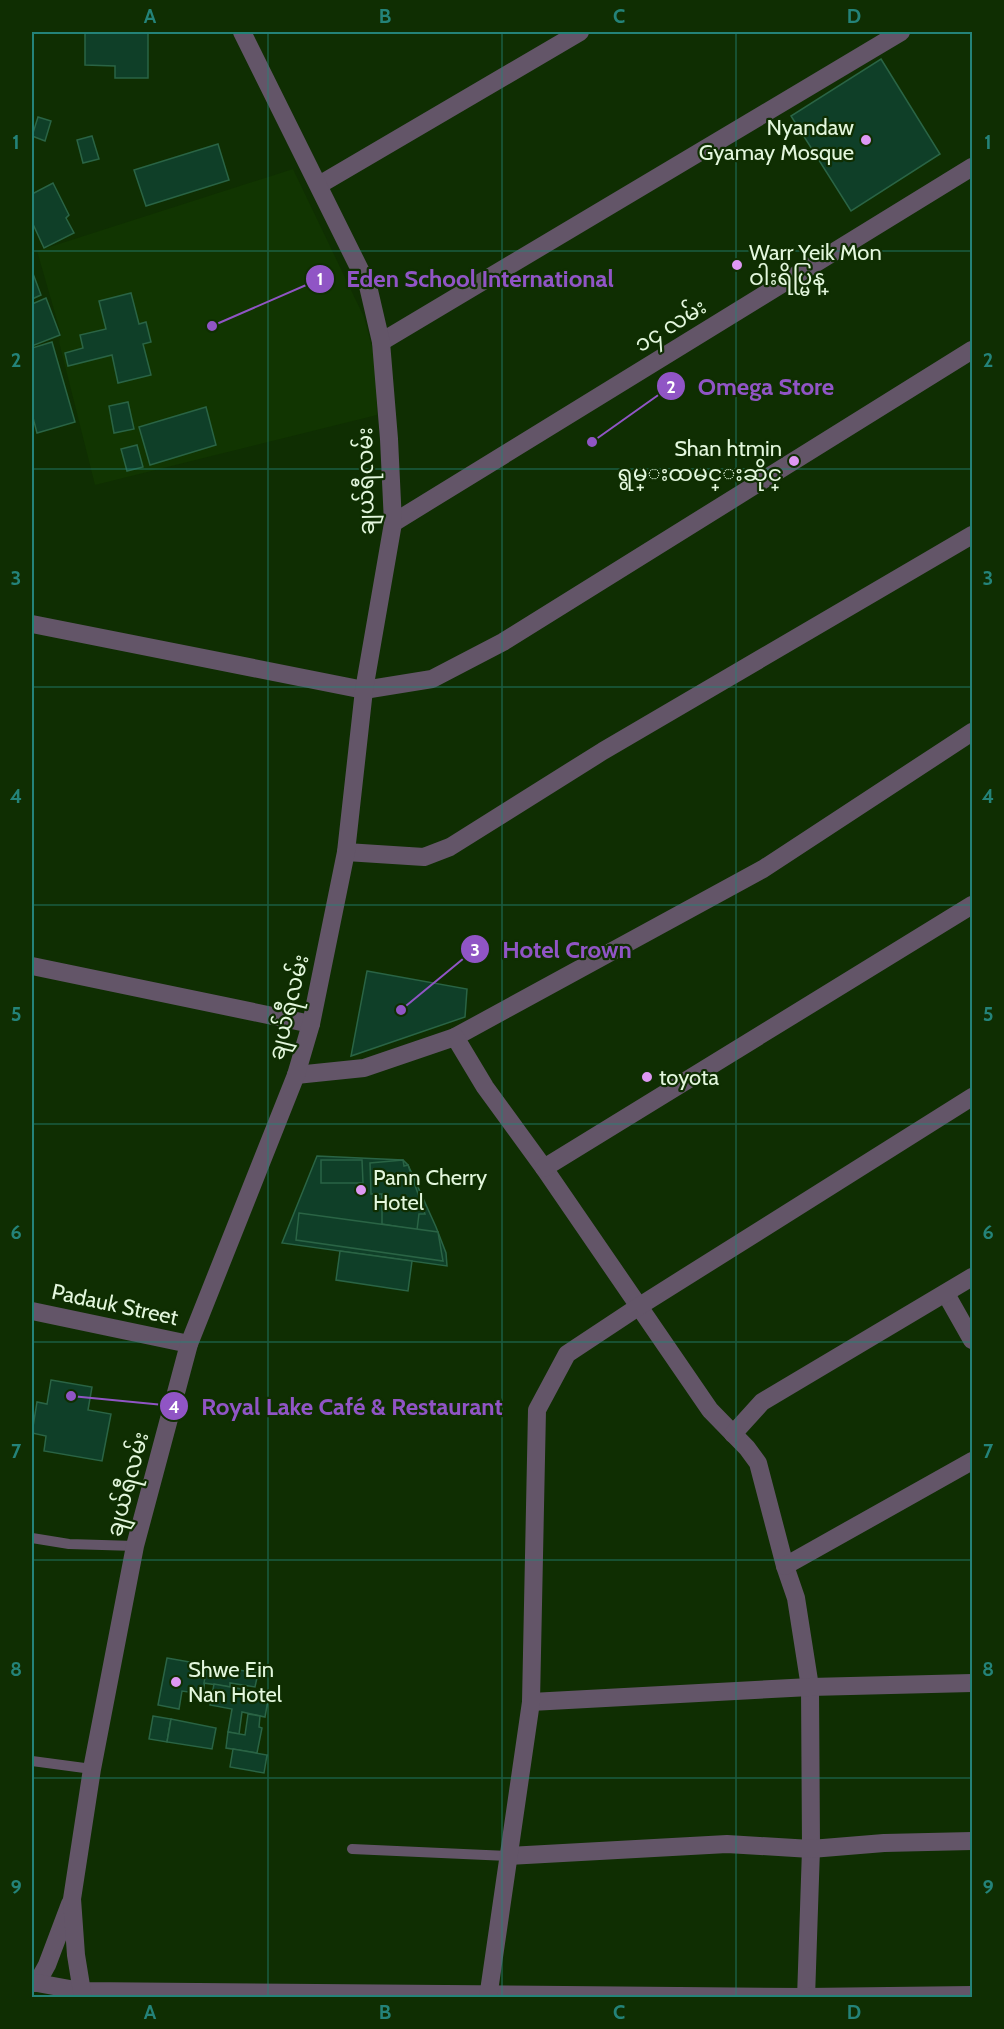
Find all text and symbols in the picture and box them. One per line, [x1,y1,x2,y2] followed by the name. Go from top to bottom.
[144,4,157,28] text: A
[379,4,391,28] text: B
[613,4,625,28] text: C
[847,4,861,28] text: D
[699,114,854,166] place label: Nyandaw Gyamay Mosque
[12,130,20,154] text: 1
[984,130,992,154] text: 1
[859,133,873,147] marker: Nyandaw Gyamay Mosque
[749,239,882,296] place label: Warr Yeik Mon ဝါးရိပ္မြန္
[305,258,626,300] callout: Eden School International
[730,258,744,272] marker: Warr Yeik Mon ဝါးရိပ္မြန္
[346,264,614,293] text: Eden School International
[317,268,323,290] text: 1
[628,291,713,361] street label: ၁၄ လမ်း
[11,348,21,372] text: 2
[983,348,993,372] text: 2
[656,365,847,407] callout: Omega Store
[698,372,834,401] text: Omega Store
[666,376,676,398] text: 2
[349,427,385,535] street label: ချယ်ရီလမ်း
[618,435,782,491] place label: Shan htmin ရွမ္းထမင္းဆိုင္
[787,454,801,468] marker: Shan htmin ရွမ္းထမင္းဆိုင္
[11,566,21,590] text: 3
[983,566,993,590] text: 3
[10,784,22,808] text: 4
[982,784,994,808] text: 4
[460,928,644,970] callout: Hotel Crown
[502,935,632,964] text: Hotel Crown
[470,939,480,961] text: 3
[260,951,319,1064] street label: ချယ်ရီလမ်း
[11,1002,21,1026] text: 5
[983,1002,993,1026] text: 5
[659,1064,719,1091] place label: toyota
[640,1070,654,1084] marker: toyota
[373,1164,487,1216] place label: Pann Cherry Hotel
[354,1183,368,1197] marker: Pann Cherry Hotel
[10,1220,22,1244] text: 6
[982,1220,994,1244] text: 6
[49,1278,181,1331] street label: Padauk Street
[159,1385,514,1427] callout: Royal Lake Café & Restaurant
[201,1392,503,1421] text: Royal Lake Café & Restaurant
[168,1396,180,1418] text: 4
[99,1428,159,1541] street label: ချယ်ရီလမ်း
[11,1439,22,1463] text: 7
[983,1439,994,1463] text: 7
[188,1656,283,1708] place label: Shwe Ein Nan Hotel
[10,1657,22,1681] text: 8
[982,1657,994,1681] text: 8
[169,1675,183,1689] marker: Shwe Ein Nan Hotel
[10,1875,22,1899] text: 9
[982,1875,994,1899] text: 9
[144,2000,157,2024] text: A
[379,2000,391,2024] text: B
[613,2000,625,2024] text: C
[847,2000,861,2024] text: D

